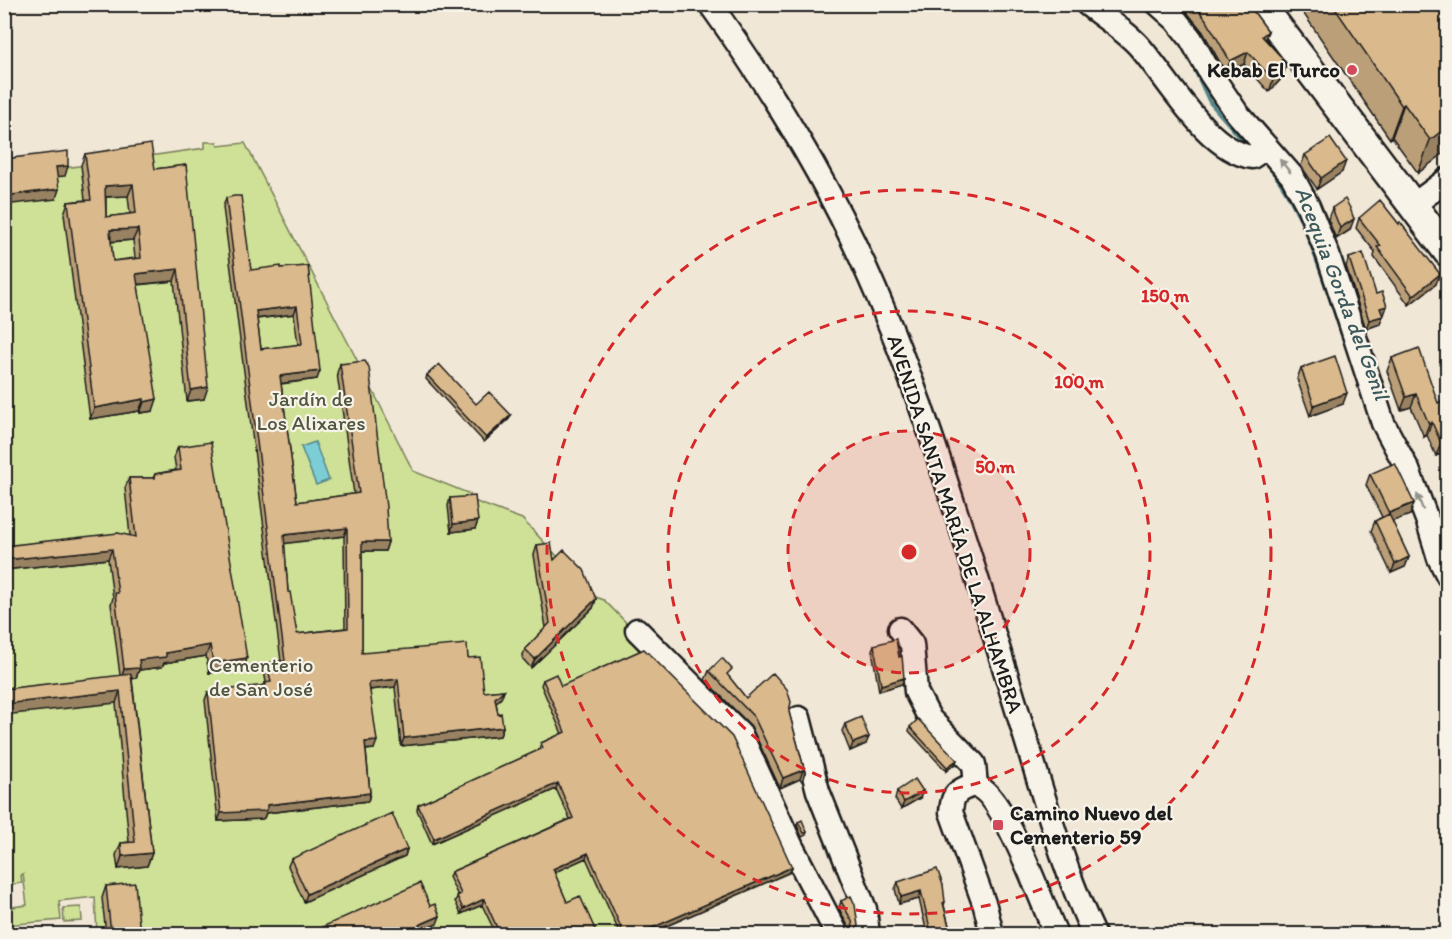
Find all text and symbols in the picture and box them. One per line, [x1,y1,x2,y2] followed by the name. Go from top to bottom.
[1207,57,1340,82] place label: Kebab El Turco
[1345,63,1359,77] marker: Kebab El Turco
[1278,158,1291,174] one-way arrow
[1289,183,1396,405] water label: Acequia Gorda del Genil
[1141,285,1190,307] text: 150 m
[882,331,1029,717] street label: AVENIDA SANTA MARÍA DE LA ALHAMBRA
[1054,371,1105,393] text: 100 m
[256,386,366,435] park label: Jardín de Los Alixares
[975,456,1016,478] text: 50 m
[1415,492,1425,510] one-way arrow
[899,542,919,562] centre of rings
[209,652,313,701] park label: Cementerio de San José
[1010,800,1173,849] place label: Camino Nuevo del Cementerio 59
[991,818,1005,832] marker: Camino Nuevo del Cementerio 59

